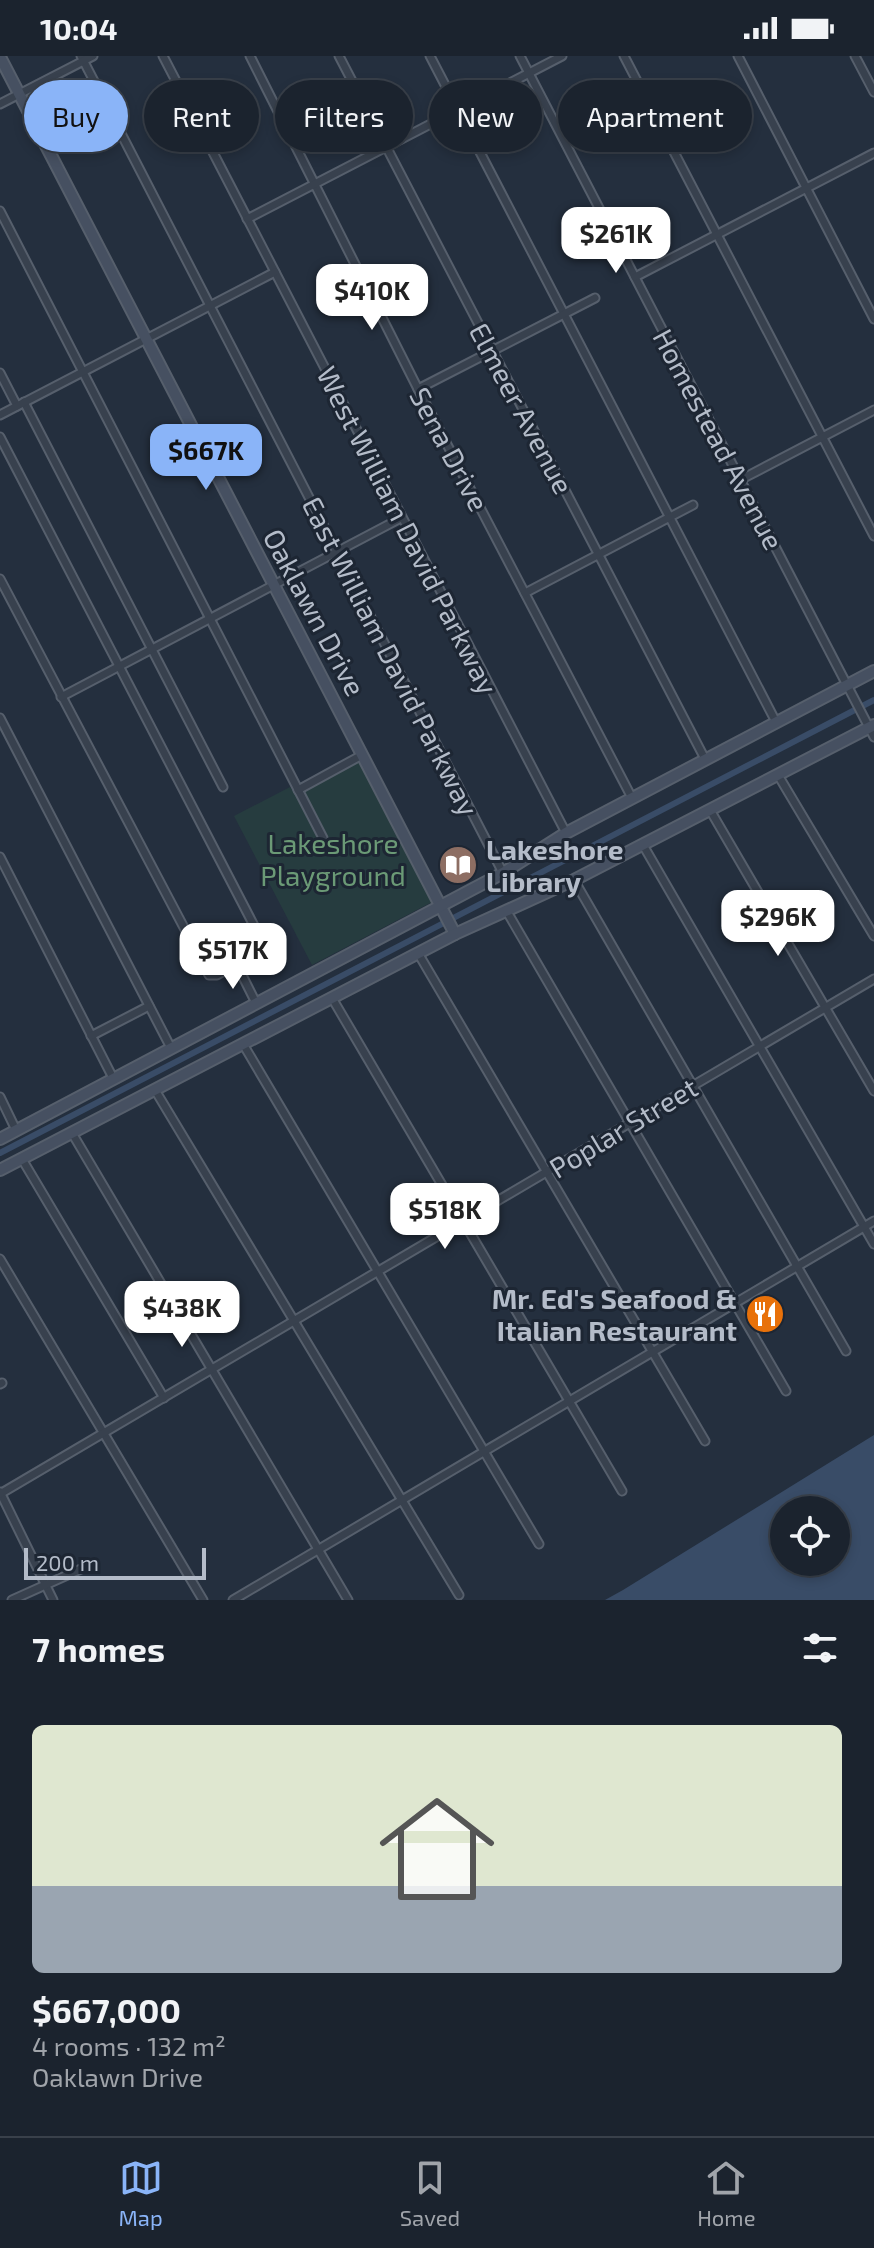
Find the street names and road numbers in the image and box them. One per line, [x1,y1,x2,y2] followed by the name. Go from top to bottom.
[463,317,581,499] street label: Elmeer Avenue
[646,323,792,555] street label: Homestead Avenue
[310,360,506,700] street label: West William David Parkway
[403,381,497,517] street label: Sena Drive
[296,491,486,821] street label: East William David Parkway
[257,523,373,701] street label: Oaklawn Drive
[543,1069,703,1185] street label: Poplar Street

